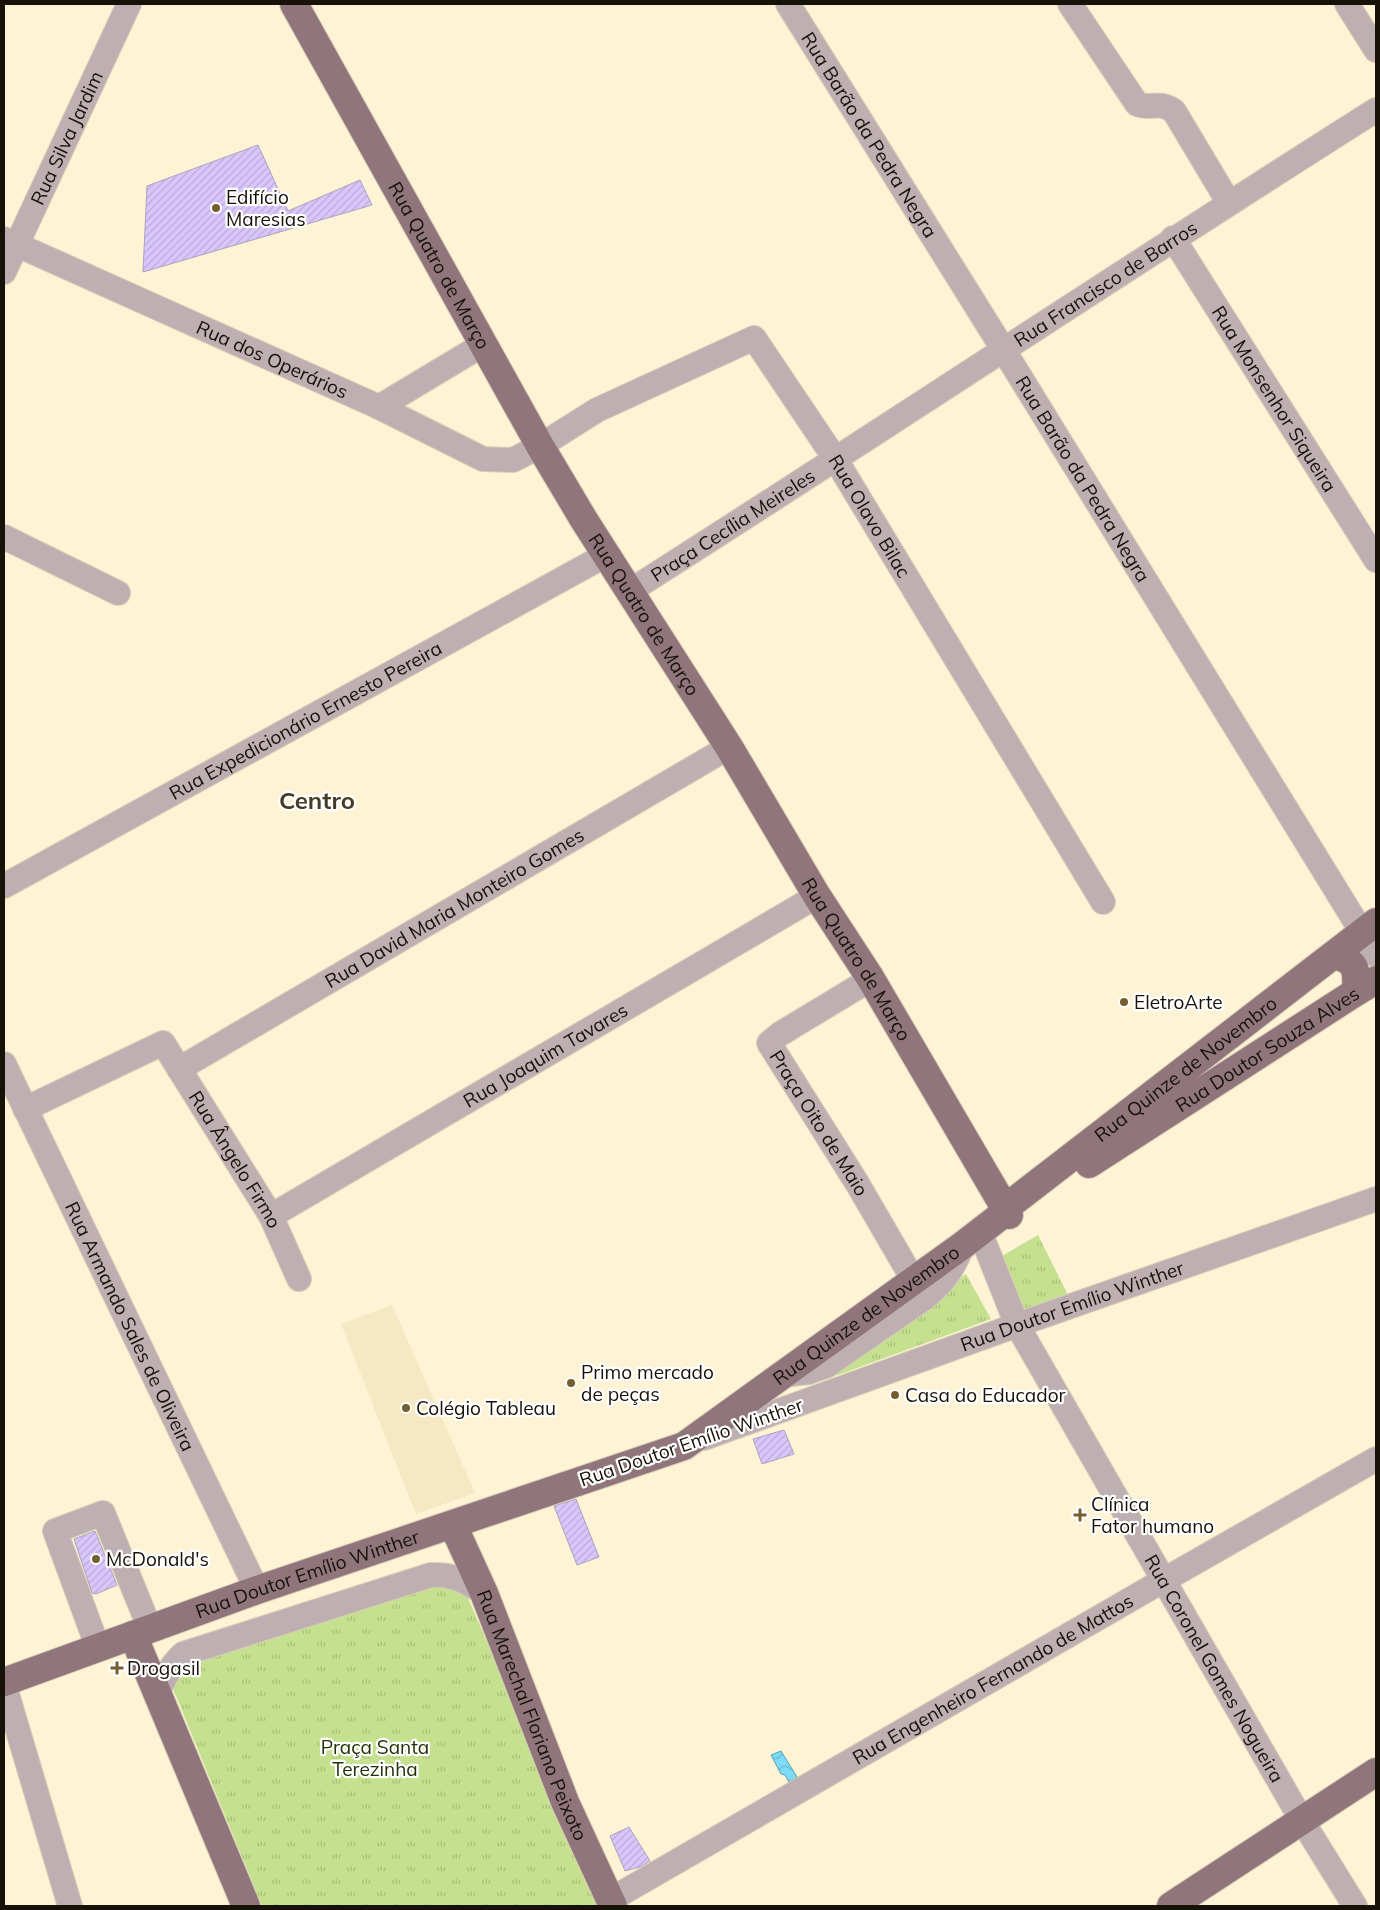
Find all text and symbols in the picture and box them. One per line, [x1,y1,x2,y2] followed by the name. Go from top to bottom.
[796,27,943,242] street label: Rua Barão da Pedra Negra
[25,67,108,209] street label: Rua Silva Jardim
[383,177,496,353] street label: Rua Quatro de Março
[226,185,306,231] place label: Edifício Maresias
[210,202,222,214] marker: Edifício Maresias
[1009,216,1202,352] street label: Rua Francisco de Barros
[1207,301,1342,496] street label: Rua Monsenhor Siqueira
[193,315,352,404] street label: Rua dos Operários
[1010,371,1155,586] street label: Rua Barão da Pedra Negra
[823,450,916,582] street label: Rua Olavo Bilac
[646,463,820,587] street label: Praça Cecília Meireles
[584,529,705,700] street label: Rua Quatro de Março
[165,636,446,805] street label: Rua Expedicionário Ernesto Pereira
[279,785,355,815] district label: Centro
[320,823,588,993] street label: Rua David Maria Monteiro Gomes
[797,873,917,1045] street label: Rua Quatro de Março
[1171,981,1364,1117] street label: Rua Doutor Souza Alves
[1134,990,1223,1014] place label: EletroArte
[1089,991,1282,1147] street label: Rua Quinze de Novembro
[1118,996,1130,1008] marker: EletroArte
[459,998,632,1113] street label: Rua Joaquim Tavares
[765,1046,874,1200] street label: Praça Oito de Maio
[184,1086,287,1232] street label: Rua Ângelo Firmo
[60,1198,200,1455] street label: Rua Armando Sales de Oliveira
[768,1240,964,1390] street label: Rua Quinze de Novembro
[957,1255,1187,1356] street label: Rua Doutor Emílio Winther
[581,1360,714,1406] place label: Primo mercado de peças
[565,1377,577,1389] marker: Primo mercado de peças
[905,1383,1066,1407] place label: Casa do Educador
[889,1389,901,1401] marker: Casa do Educador
[576,1392,806,1492] street label: Rua Doutor Emílio Winther
[416,1396,556,1420] place label: Colégio Tableau
[400,1402,412,1414] marker: Colégio Tableau
[1091,1492,1214,1538] place label: Clínica Fator humano
[1073,1508,1087,1522] marker: Clínica Fator humano
[192,1524,422,1623] street label: Rua Doutor Emílio Winther
[106,1547,209,1571] place label: McDonald's
[1139,1550,1289,1787] street label: Rua Coronel Gomes Nogueira
[90,1553,102,1565] marker: McDonald's
[472,1586,593,1844] street label: Rua Marechal Floriano Peixoto
[848,1588,1138,1769] street label: Rua Engenheiro Fernando de Mattos
[127,1656,200,1680] place label: Drogasil
[111,1662,123,1674] marker: Drogasil
[321,1735,429,1781] park label: Praça Santa Terezinha

